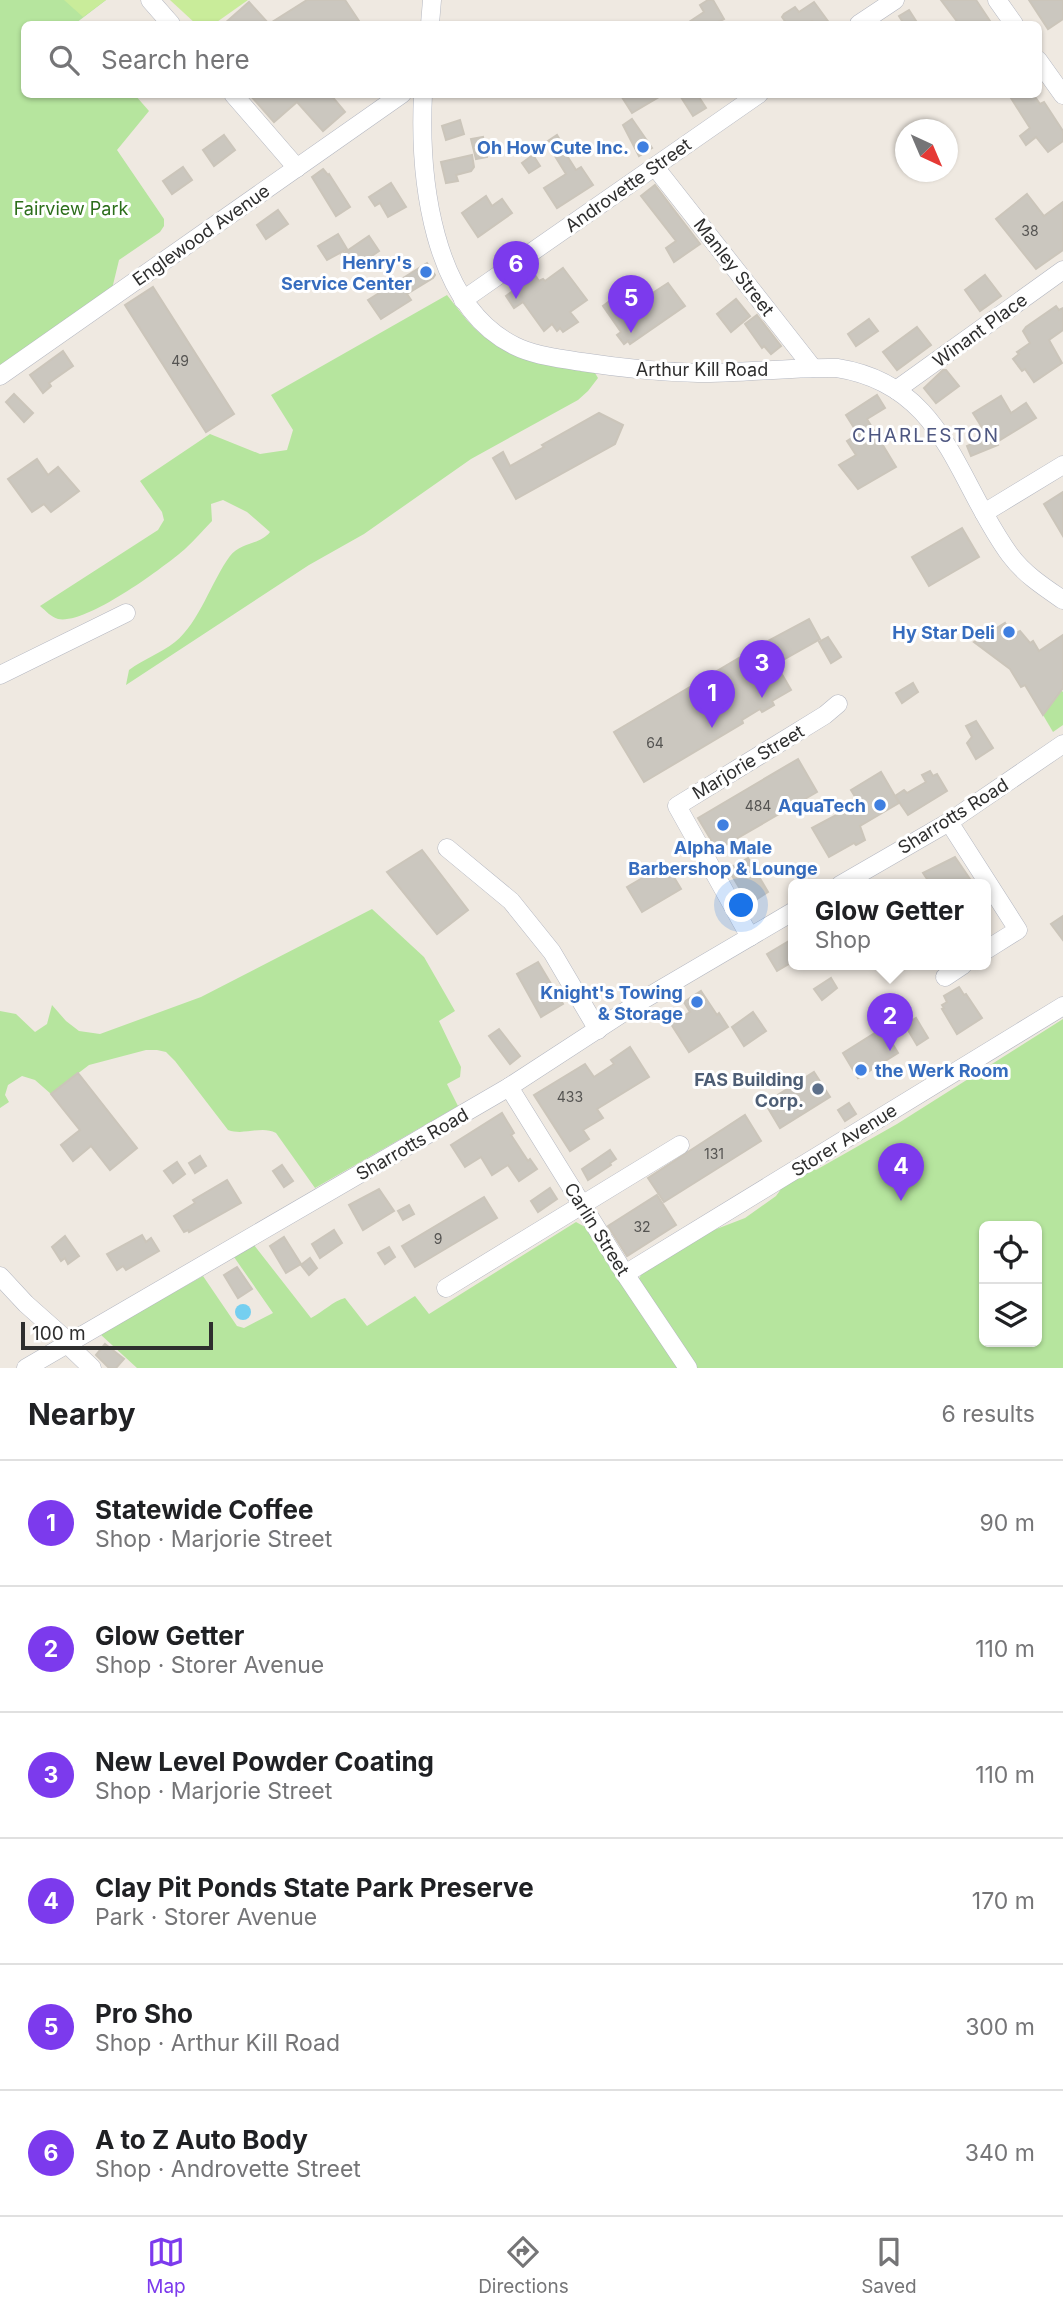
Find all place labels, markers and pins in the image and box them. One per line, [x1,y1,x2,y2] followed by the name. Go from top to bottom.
[477,137,629,158] place label: Oh How Cute Inc.
[635,139,651,155] marker: Oh How Cute Inc.
[493,241,539,299] pin: 6
[281,252,412,294] place label: Henry's Service Center
[418,264,434,280] marker: Henry's Service Center
[608,275,654,333] pin: 5
[892,622,995,643] place label: Hy Star Deli
[1001,624,1017,640] marker: Hy Star Deli
[739,640,785,698] pin: 3
[689,670,735,728] pin: 1
[778,795,866,816] place label: AquaTech
[872,797,888,813] marker: AquaTech
[715,817,731,833] marker: Alpha Male Barbershop & Lounge
[628,837,818,879] place label: Alpha Male Barbershop & Lounge
[540,982,683,1024] place label: Knight's Towing & Storage
[867,993,913,1051] pin: 2
[689,994,705,1010] marker: Knight's Towing & Storage
[875,1060,1009,1081] place label: the Werk Room
[853,1062,869,1078] marker: the Werk Room
[694,1069,804,1111] place label: FAS Building Corp.
[810,1081,826,1097] marker: FAS Building Corp.
[878,1143,924,1201] pin: 4

